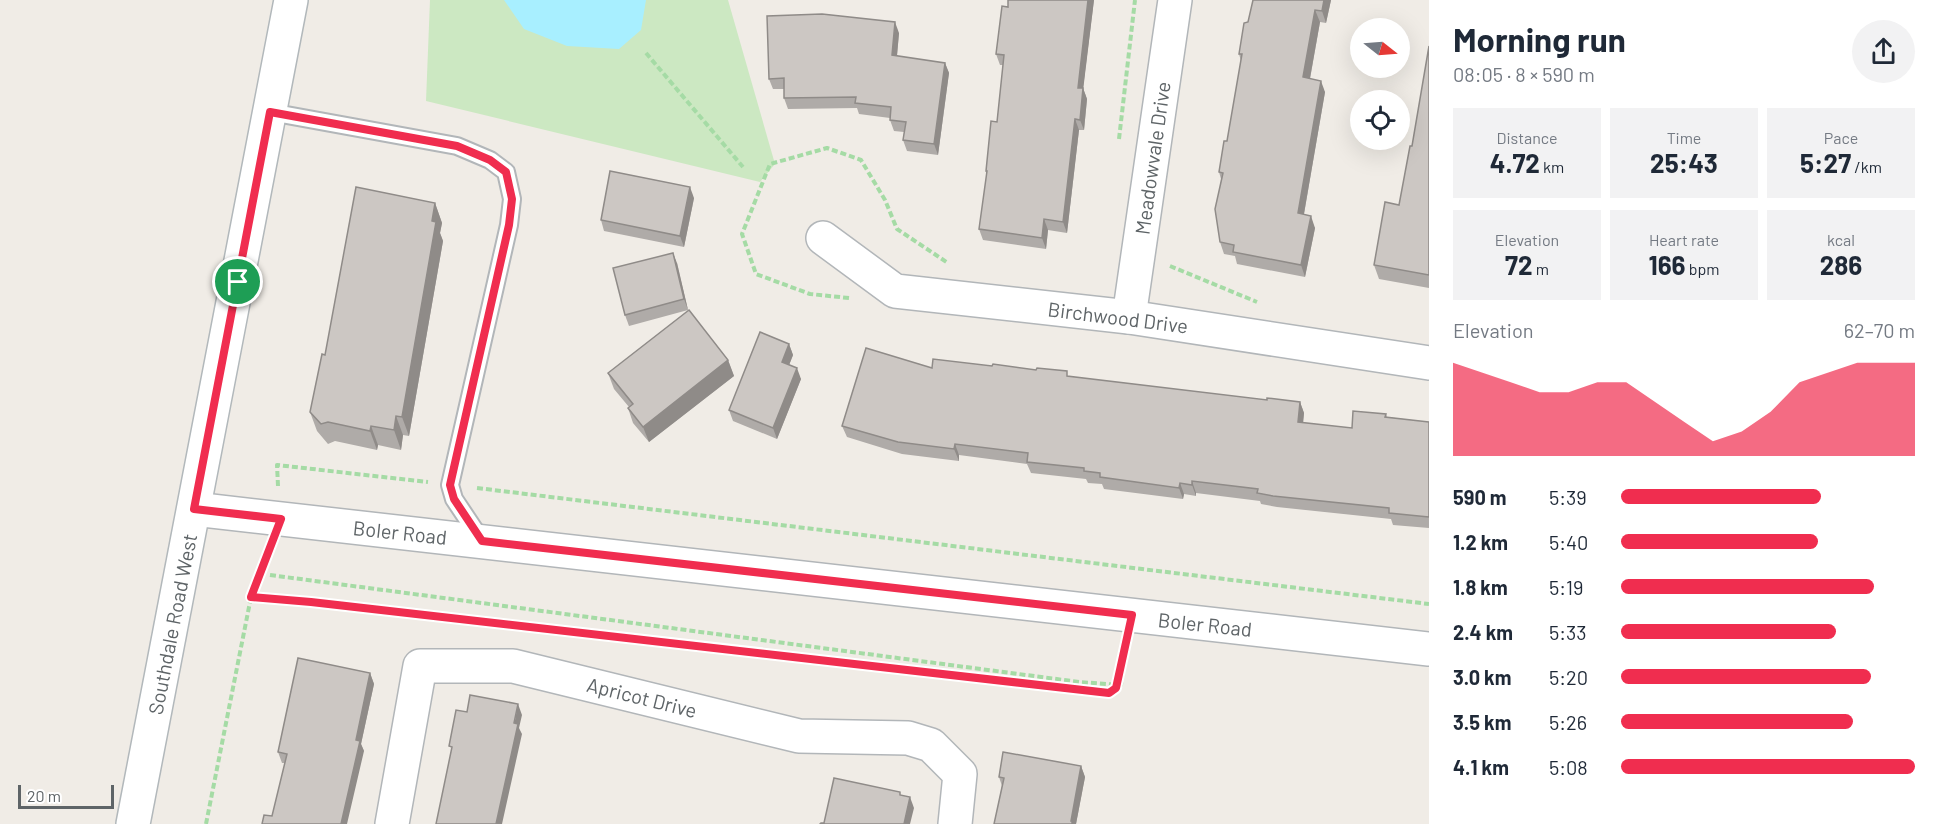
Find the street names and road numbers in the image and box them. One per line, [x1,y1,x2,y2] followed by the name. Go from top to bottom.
[1129,80,1175,236] street label: Meadowvale Drive
[1046,296,1190,338] street label: Birchwood Drive
[352,515,448,549] street label: Boler Road
[143,532,201,716] street label: Southdale Road West
[1157,607,1253,641] street label: Boler Road
[585,672,699,722] street label: Apricot Drive

